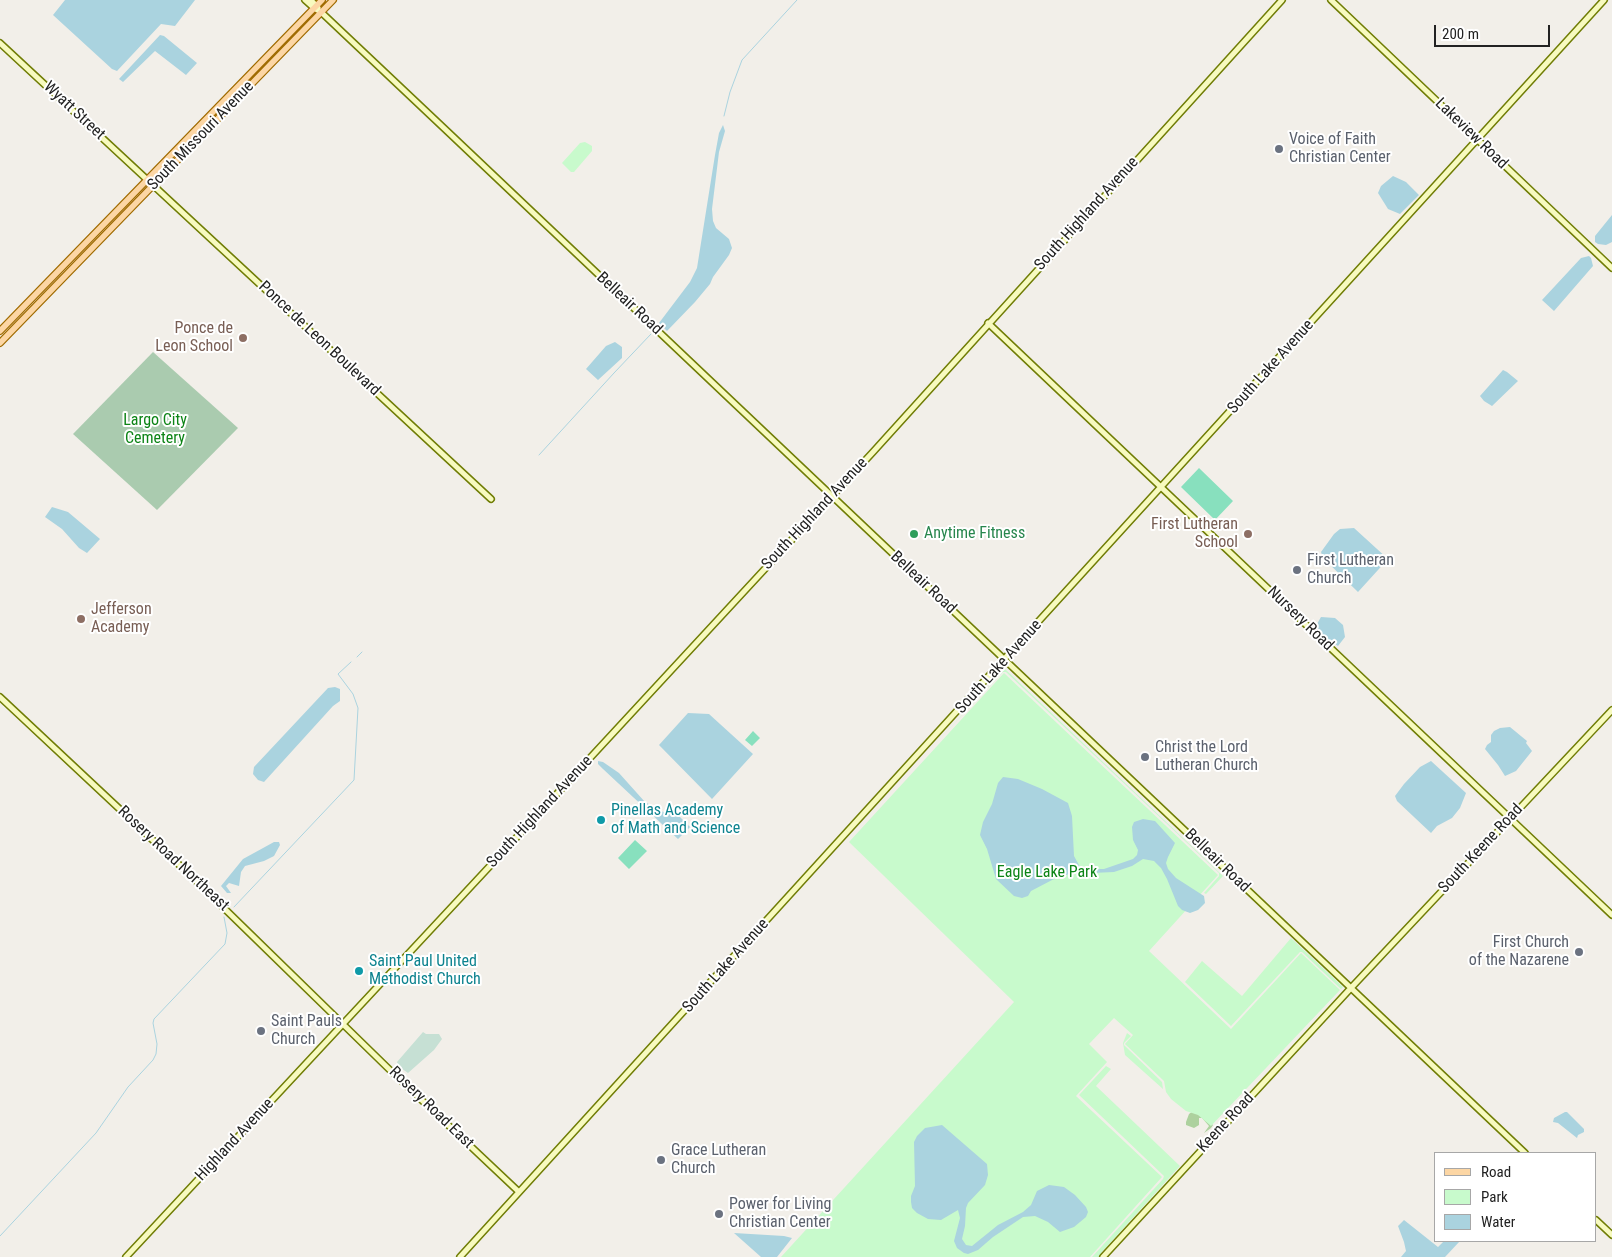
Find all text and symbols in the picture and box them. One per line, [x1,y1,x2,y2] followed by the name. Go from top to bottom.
[1437,15,1553,47] scale bar
[1442,25,1479,43] text: 200 m
[144,77,258,195] street label: South Missouri Avenue
[39,78,109,144] street label: Wyatt Street
[1431,94,1511,174] street label: Lakeview Road
[1289,130,1391,168] place label: Voice of Faith Christian Center
[1273,143,1285,155] marker: Voice of Faith Christian Center
[1031,153,1143,275] street label: South Highland Avenue
[592,269,666,339] street label: Belleair Road
[254,278,384,400] street label: Ponce de Leon Boulevard
[1224,316,1318,418] street label: South Lake Avenue
[155,319,233,357] place label: Ponce de Leon School
[237,332,249,344] marker: Ponce de Leon School
[123,411,187,449] park label: Largo City Cemetery
[758,454,872,574] street label: South Highland Avenue
[1151,515,1238,553] place label: First Lutheran School
[924,524,1025,544] place label: Anytime Fitness
[908,528,920,540] marker: Anytime Fitness
[1242,528,1254,540] marker: First Lutheran School
[886,548,960,618] street label: Belleair Road
[1307,551,1394,589] place label: First Lutheran Church
[1291,564,1303,576] marker: First Lutheran Church
[1263,583,1337,655] street label: Nursery Road
[91,600,152,638] place label: Jefferson Academy
[75,613,87,625] marker: Jefferson Academy
[952,616,1046,718] street label: South Lake Avenue
[1155,738,1258,776] place label: Christ the Lord Lutheran Church
[1139,751,1151,763] marker: Christ the Lord Lutheran Church
[483,752,597,872] street label: South Highland Avenue
[1435,800,1527,898] street label: South Keene Road
[611,801,740,839] place label: Pinellas Academy of Math and Science
[113,802,233,916] street label: Rosery Road Northeast
[595,814,607,826] marker: Pinellas Academy of Math and Science
[1180,825,1254,897] street label: Belleair Road
[997,863,1097,883] park label: Eagle Lake Park
[679,915,773,1017] street label: South Lake Avenue
[1469,933,1569,971] place label: First Church of the Nazarene
[1573,946,1585,958] marker: First Church of the Nazarene
[369,952,481,990] place label: Saint Paul United Methodist Church
[353,965,365,977] marker: Saint Paul United Methodist Church
[271,1012,342,1050] place label: Saint Pauls Church
[255,1025,267,1037] marker: Saint Pauls Church
[385,1063,477,1153] street label: Rosery Road East
[1194,1089,1258,1157] street label: Keene Road
[192,1095,278,1185] street label: Highland Avenue
[671,1141,766,1179] place label: Grace Lutheran Church
[1434,1152,1597,1242] legend
[655,1154,667,1166] marker: Grace Lutheran Church
[1481,1163,1511,1181] text: Road
[1481,1188,1508,1206] text: Park
[729,1195,831,1233] place label: Power for Living Christian Center
[713,1208,725,1220] marker: Power for Living Christian Center
[1481,1213,1515,1231] text: Water

